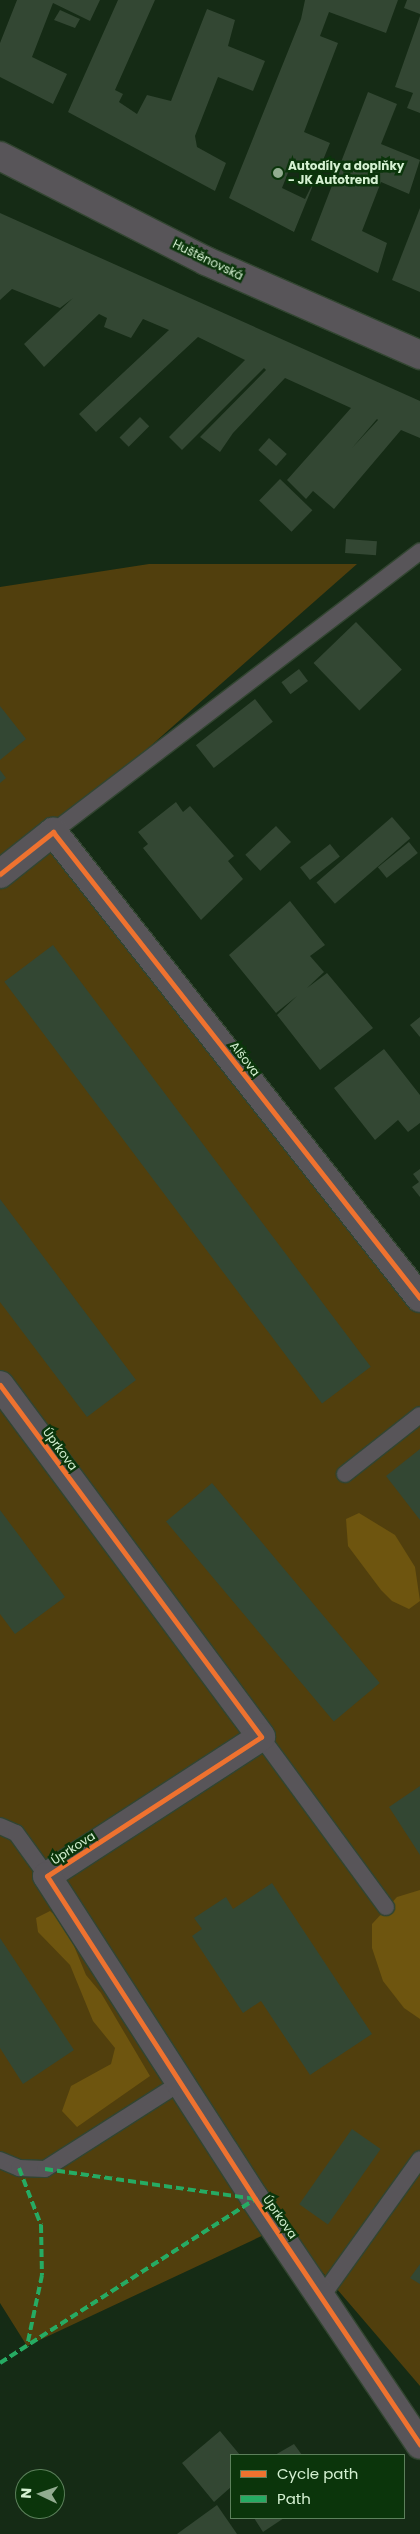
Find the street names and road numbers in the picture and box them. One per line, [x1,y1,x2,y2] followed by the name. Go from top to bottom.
[170,237,246,283] street label: Huštěnovská
[227,1039,263,1079] street label: Alšova
[40,1425,80,1473] street label: Úprkova
[48,1829,98,1867] street label: Úprkova
[260,2193,300,2241] street label: Úprkova

